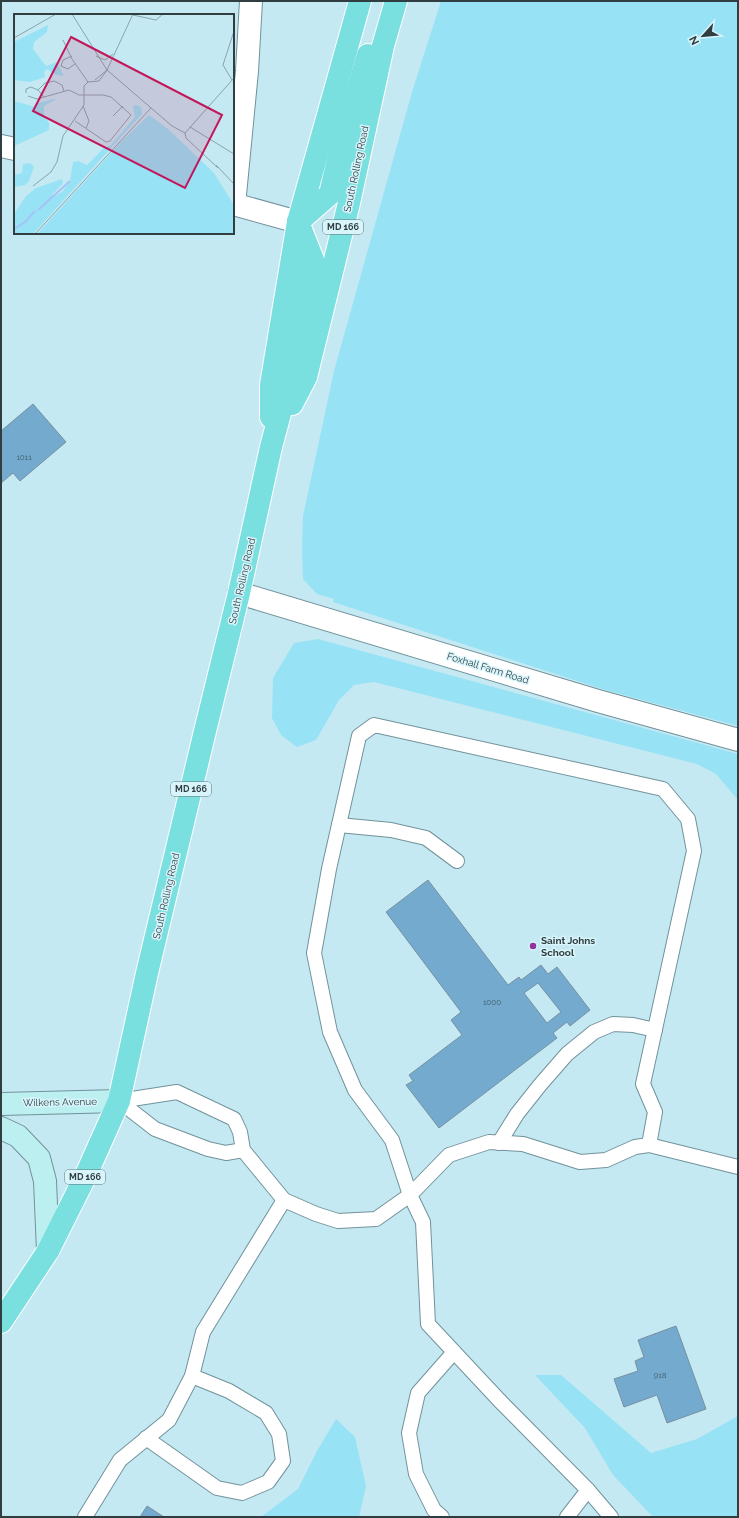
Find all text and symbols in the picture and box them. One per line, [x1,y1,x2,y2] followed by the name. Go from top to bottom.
[14,14,234,234] inset map
[683,16,723,56] north arrow
[687,34,702,47] text: N
[341,125,371,213] street label: South Rolling Road
[323,220,363,234] road number: MD 166
[16,452,32,462] house number: 1011
[227,537,257,625] street label: South Rolling Road
[446,650,530,686] street label: Foxhall Farm Road
[171,782,211,796] road number: MD 166
[151,852,181,940] street label: South Rolling Road
[541,935,595,958] place label: Saint Johns School
[528,941,538,951] marker: Saint Johns School
[483,997,501,1007] house number: 1000
[23,1096,97,1108] street label: Wilkens Avenue
[65,1170,105,1184] road number: MD 166
[654,1370,667,1380] house number: 918

